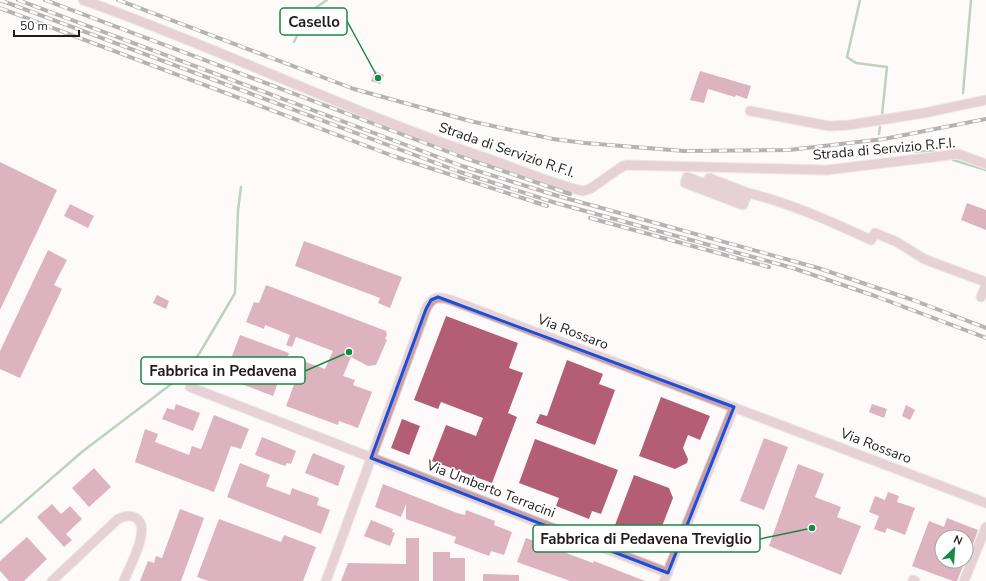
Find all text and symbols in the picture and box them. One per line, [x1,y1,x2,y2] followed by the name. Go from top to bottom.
[280,8,347,35] callout: Casello
[14,12,79,38] scale bar
[288,12,340,32] text: Casello
[20,18,48,34] text: 50 m
[436,118,578,182] street label: Strada di Servizio R.F.I.
[812,133,956,165] street label: Strada di Servizio R.F.I.
[534,309,611,354] street label: Via Rossaro
[141,357,305,384] callout: Fabbrica in Pedavena
[149,361,297,381] text: Fabbrica in Pedavena
[837,423,914,468] street label: Via Rossaro
[423,455,558,522] street label: Via Umberto Terracini
[533,525,760,552] callout: Fabbrica di Pedavena Treviglio
[540,529,752,549] text: Fabbrica di Pedavena Treviglio
[934,529,974,569] north arrow
[951,532,965,549] text: N

